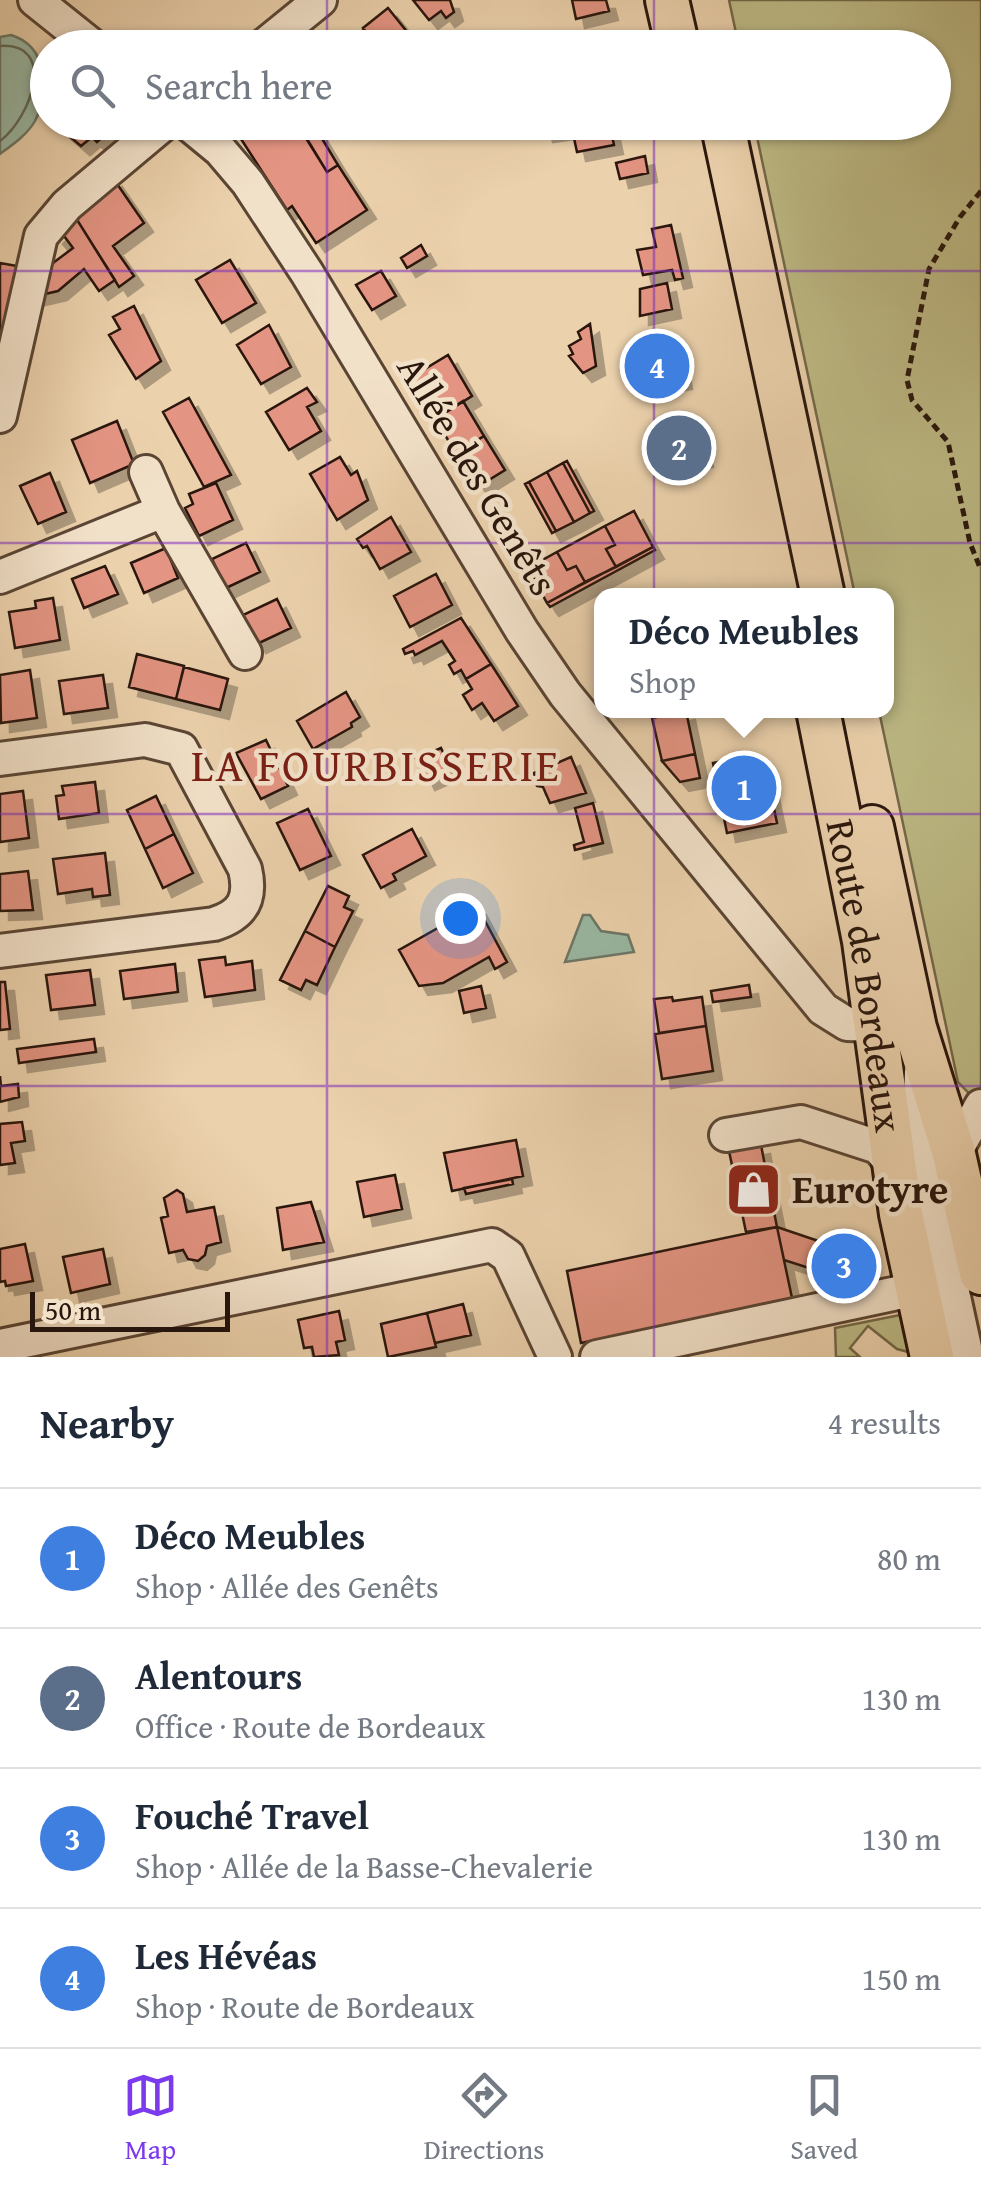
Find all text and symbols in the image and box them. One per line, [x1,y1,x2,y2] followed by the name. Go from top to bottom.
[30,30,951,140] search box
[145,57,333,113] text: Search here
[65,58,120,113] icon: search
[624,328,690,404] pin: 4
[383,343,574,606] street label: Allée des Genêts
[646,410,712,486] pin: 2
[594,588,894,718] popup
[629,602,859,658] text: Déco Meubles
[629,658,696,705] text: Shop
[191,732,561,797] district label: LA FOURBISSERIE
[712,750,776,826] pin: 1
[811,814,920,1136] street label: Route de Bordeaux
[435,893,486,944] your location
[723,1159,783,1219] shop icon: Eurotyre
[792,1159,948,1218] place label: Eurotyre
[812,1228,876,1304] pin: 3
[30,1287,230,1332] scale bar
[45,1289,101,1330] text: 50 m
[40,1392,174,1453] text: Nearby
[828,1399,941,1446] text: 4 results
[135,1507,365,1563] text: Déco Meubles
[64,1535,81,1582] text: 1
[877,1535,941,1582] text: 80 m
[135,1563,439,1610] text: Shop · Allée des Genêts
[135,1647,302,1703] text: Alentours
[64,1675,81,1722] text: 2
[862,1675,941,1722] text: 130 m
[135,1703,485,1750] text: Office · Route de Bordeaux
[135,1787,369,1843] text: Fouché Travel
[64,1815,81,1862] text: 3
[862,1815,941,1862] text: 130 m
[135,1843,593,1890] text: Shop · Allée de la Basse-Chevalerie
[135,1927,317,1983] text: Les Hévéas
[64,1955,81,2002] text: 4
[862,1955,941,2002] text: 150 m
[135,1983,474,2030] text: Shop · Route de Bordeaux
[123,2068,178,2169] tab: Map
[424,2068,544,2169] tab: Directions
[790,2068,858,2169] tab: Saved

